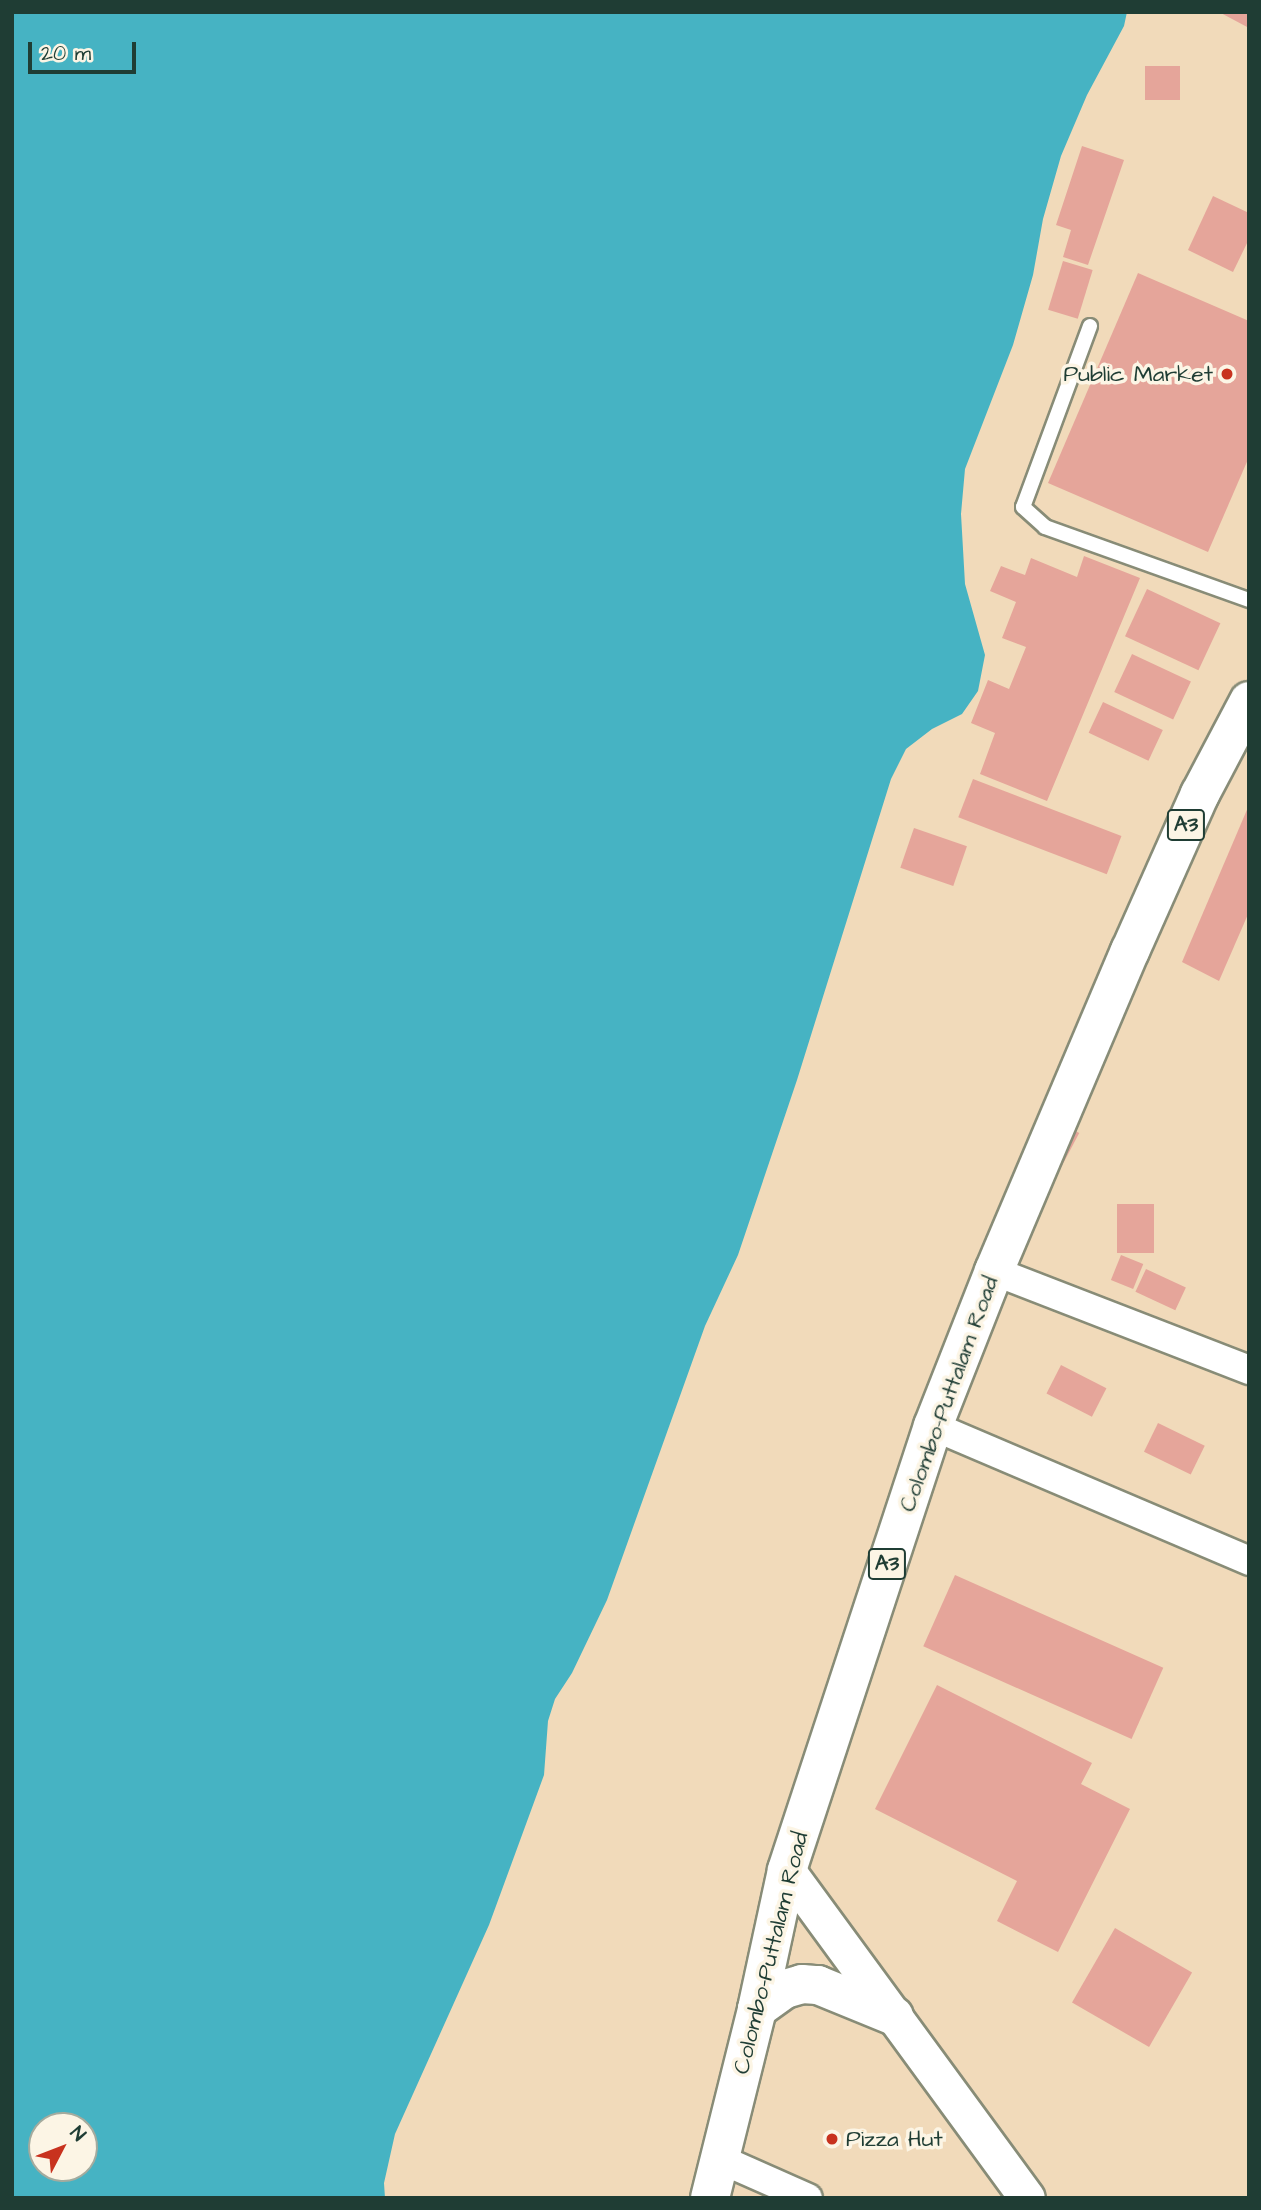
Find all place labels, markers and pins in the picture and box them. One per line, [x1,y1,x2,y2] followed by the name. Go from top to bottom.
[1064,360,1213,388] place label: Public Market
[1219,366,1235,382] marker: Public Market
[846,2125,943,2153] place label: Pizza Hut
[824,2131,840,2147] marker: Pizza Hut

